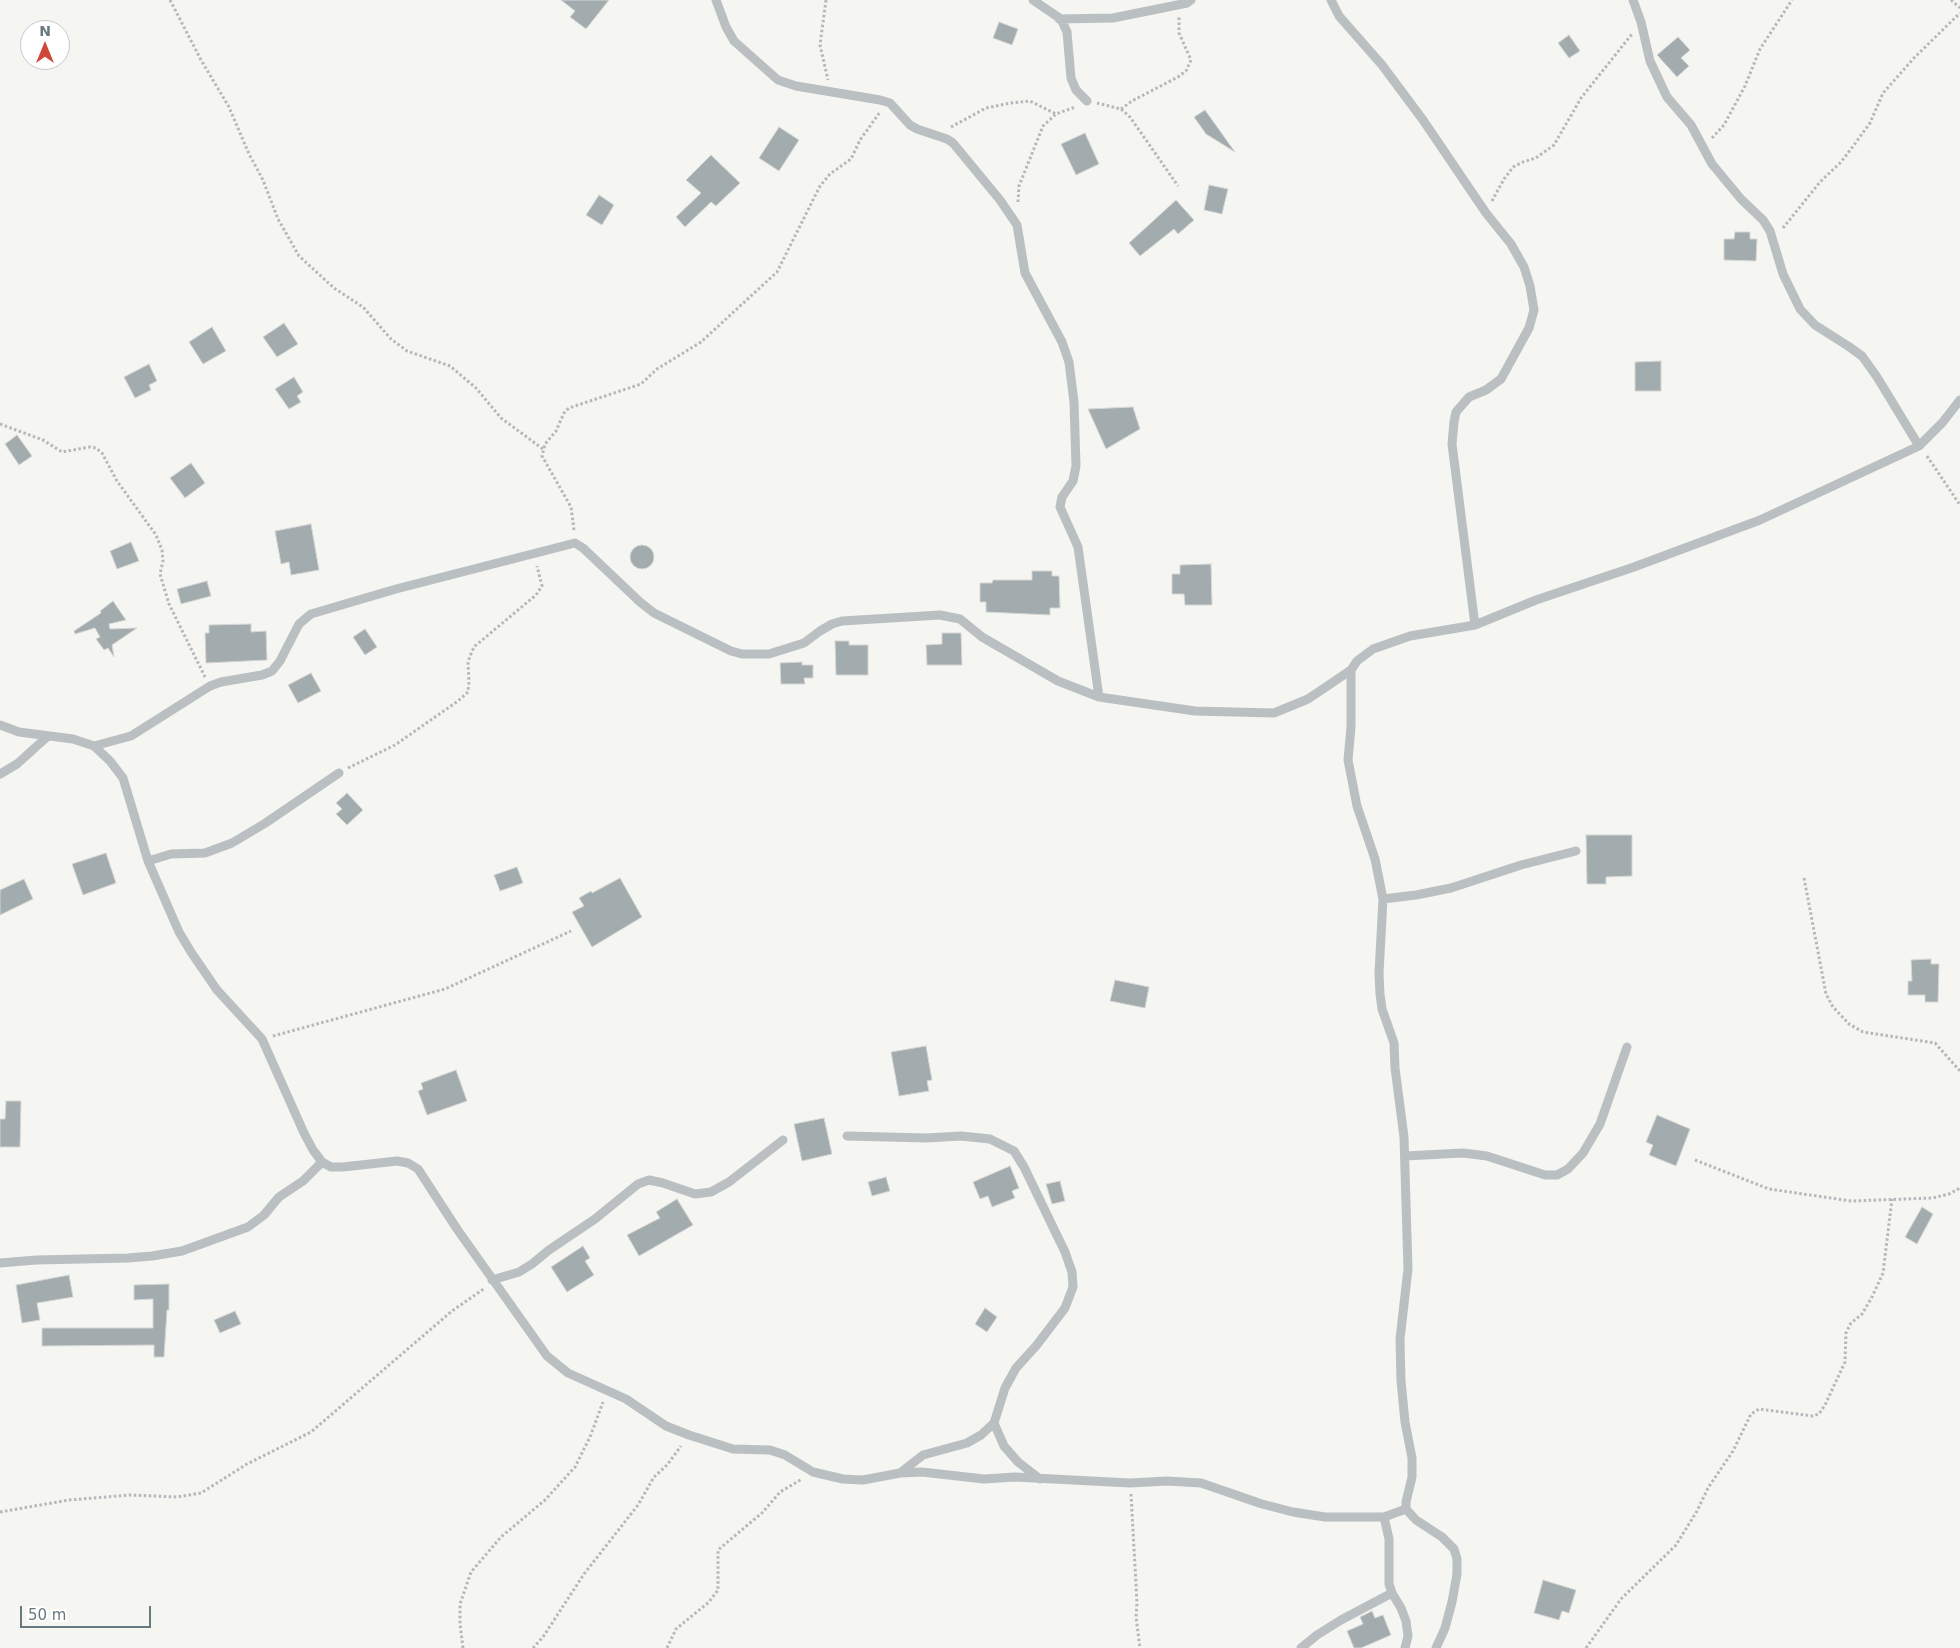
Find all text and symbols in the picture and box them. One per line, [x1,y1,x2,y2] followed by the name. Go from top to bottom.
[20,20,70,70] north arrow
[39,23,51,39] text: N
[22,1596,154,1628] scale bar
[28,1606,66,1624] text: 50 m

